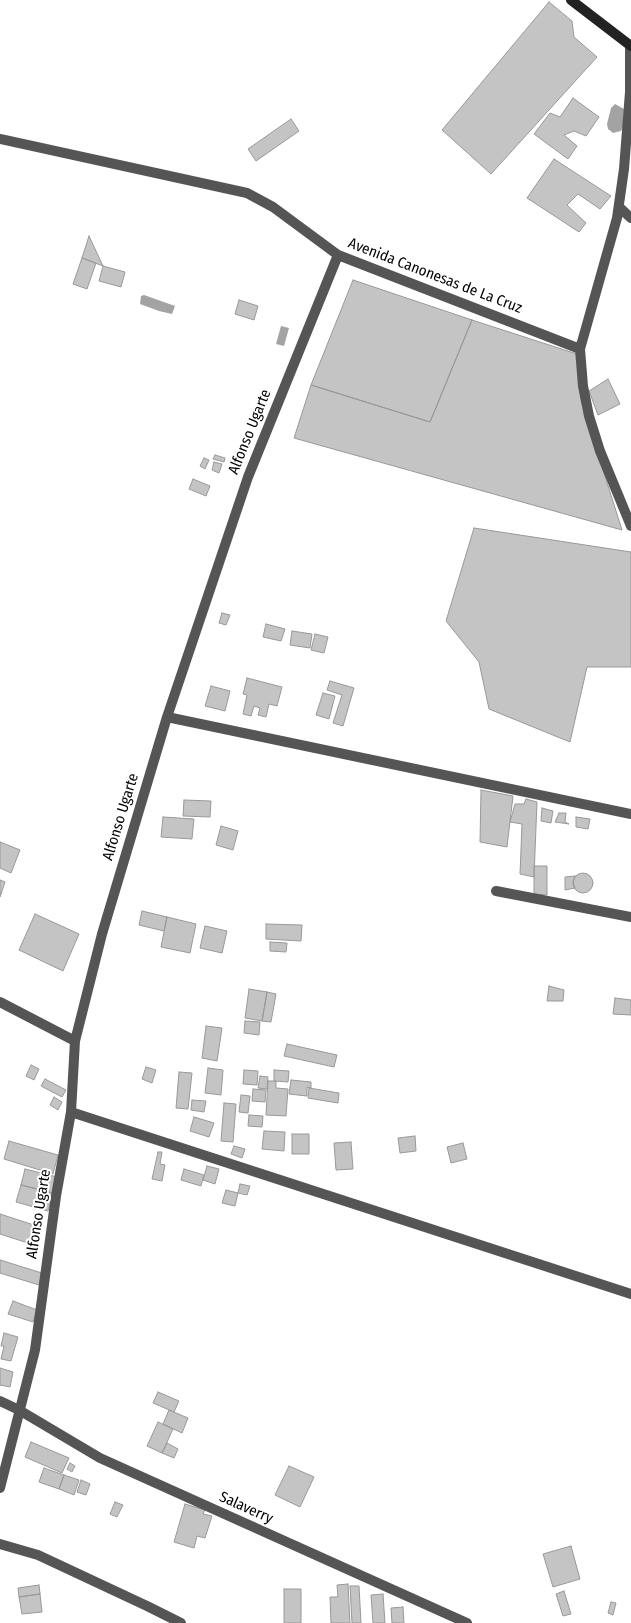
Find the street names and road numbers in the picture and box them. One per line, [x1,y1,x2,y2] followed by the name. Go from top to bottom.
[346,235,524,317] street label: Avenida Canonesas de La Cruz
[225,387,275,477] street label: Alfonso Ugarte
[99,771,143,863] street label: Alfonso Ugarte
[23,1168,55,1260] street label: Alfonso Ugarte
[216,1488,276,1528] street label: Salaverry

